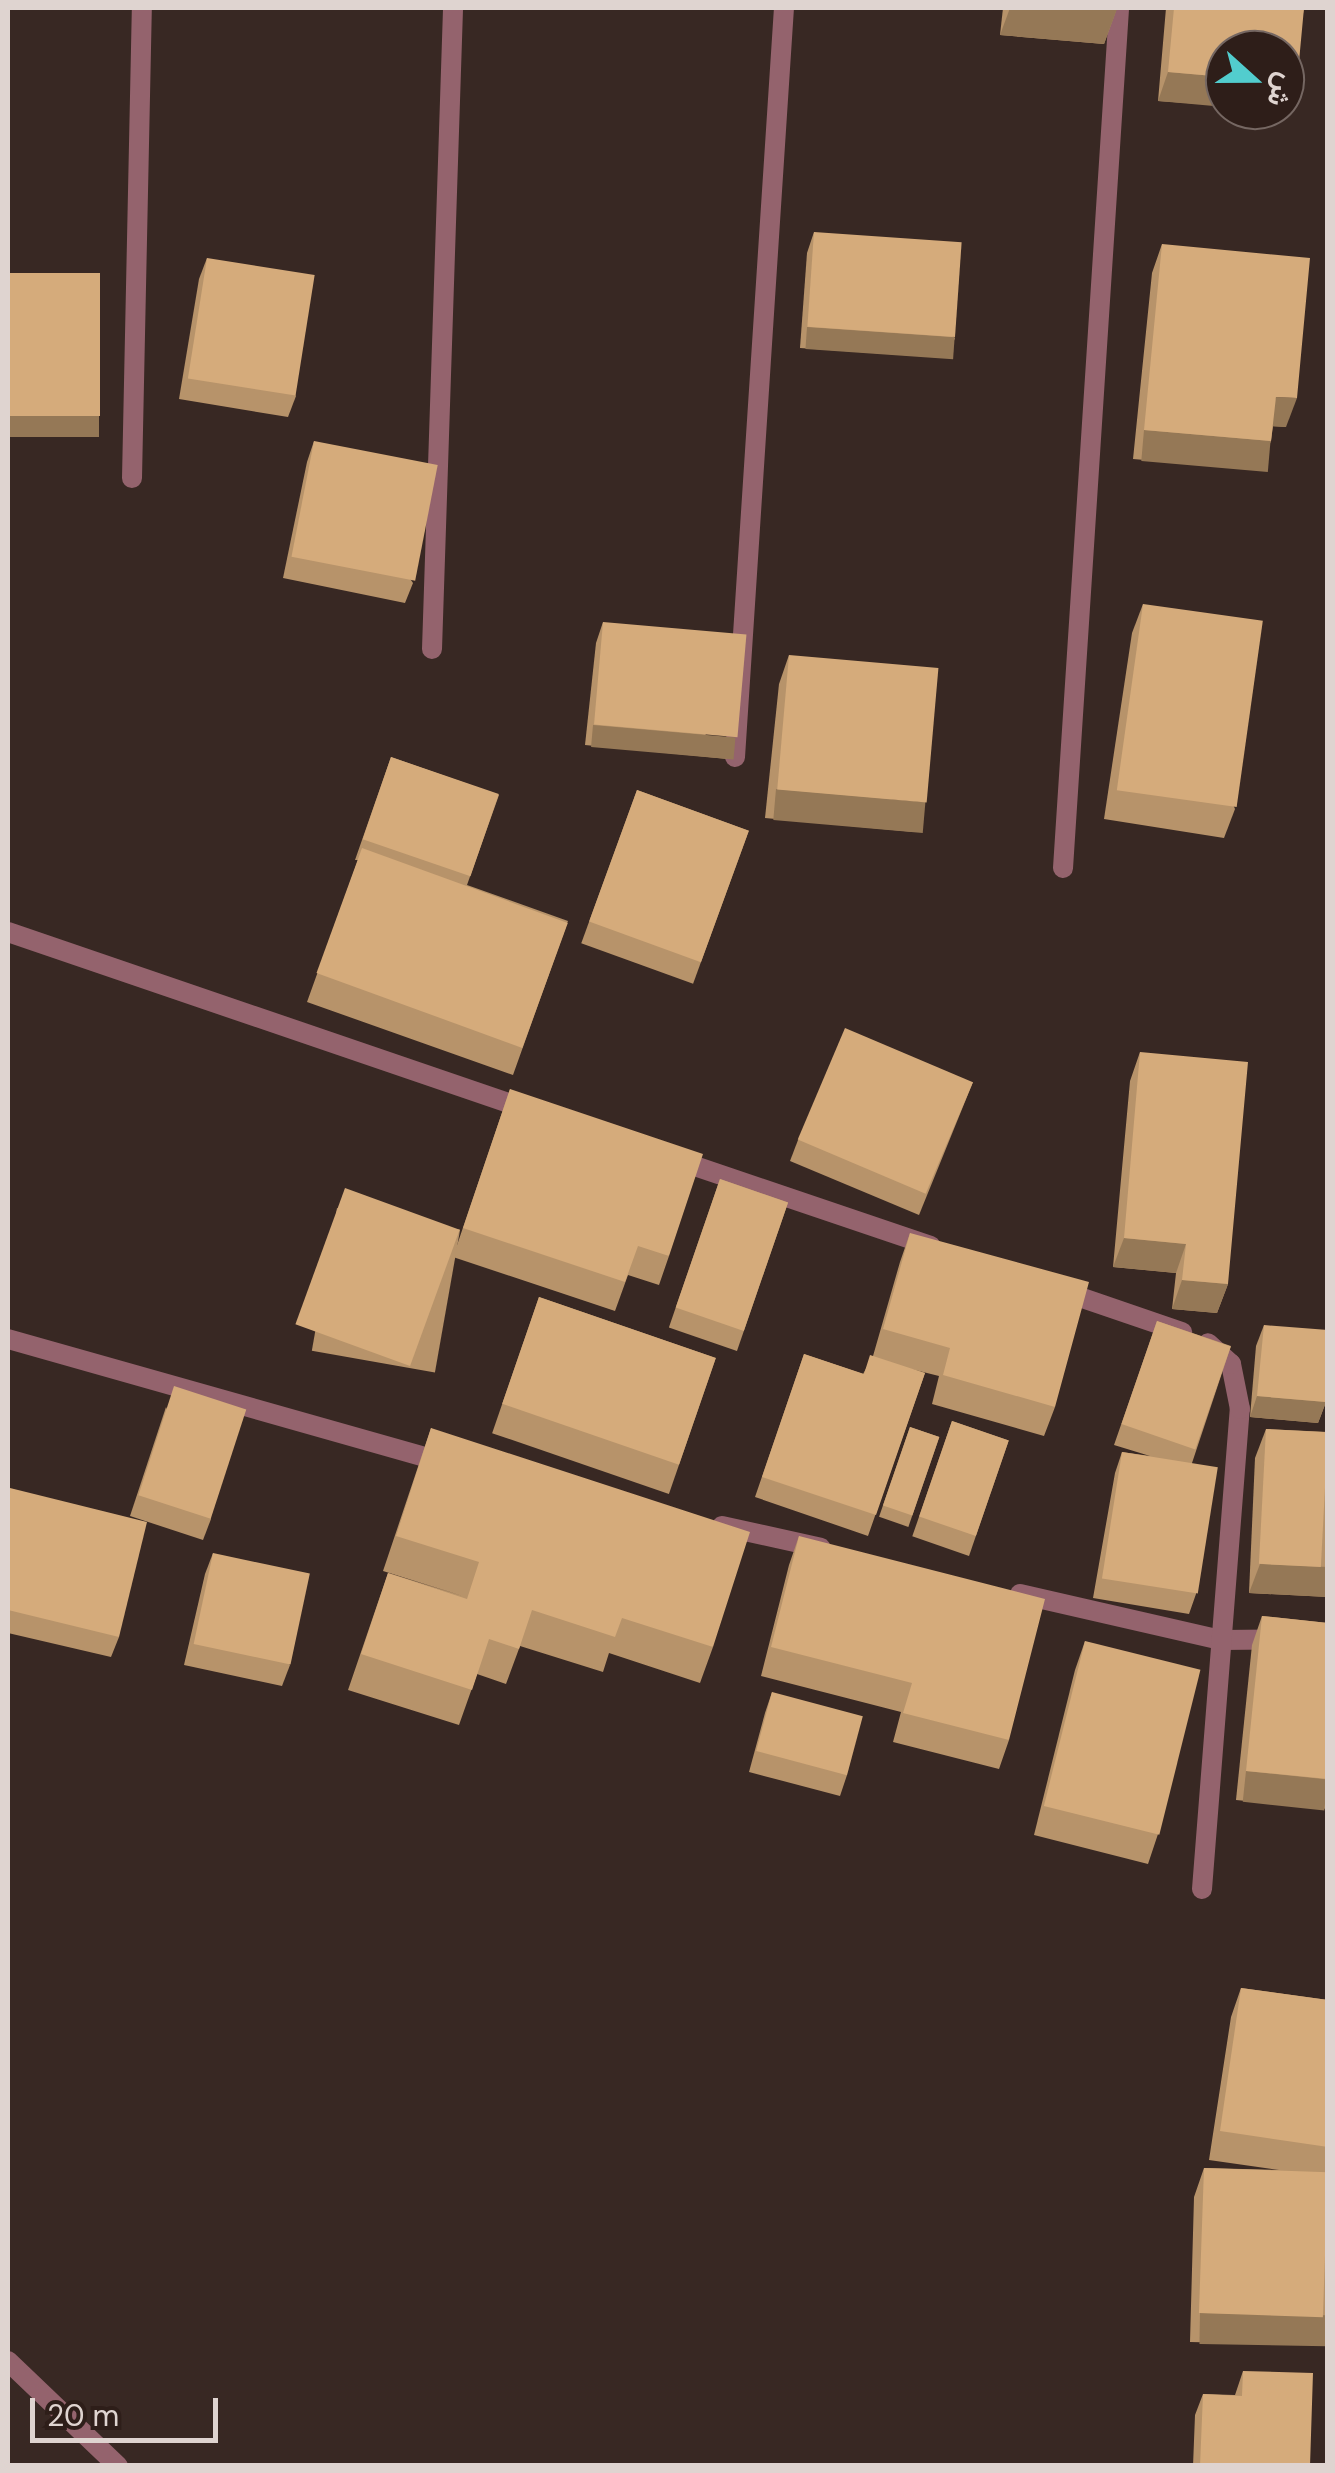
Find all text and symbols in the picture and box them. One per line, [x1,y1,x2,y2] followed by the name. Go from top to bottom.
[1205,30,1305,130] north arrow
[1258,68,1305,113] text: ش
[35,2378,222,2440] scale bar
[47,2396,119,2435] text: 20 m

